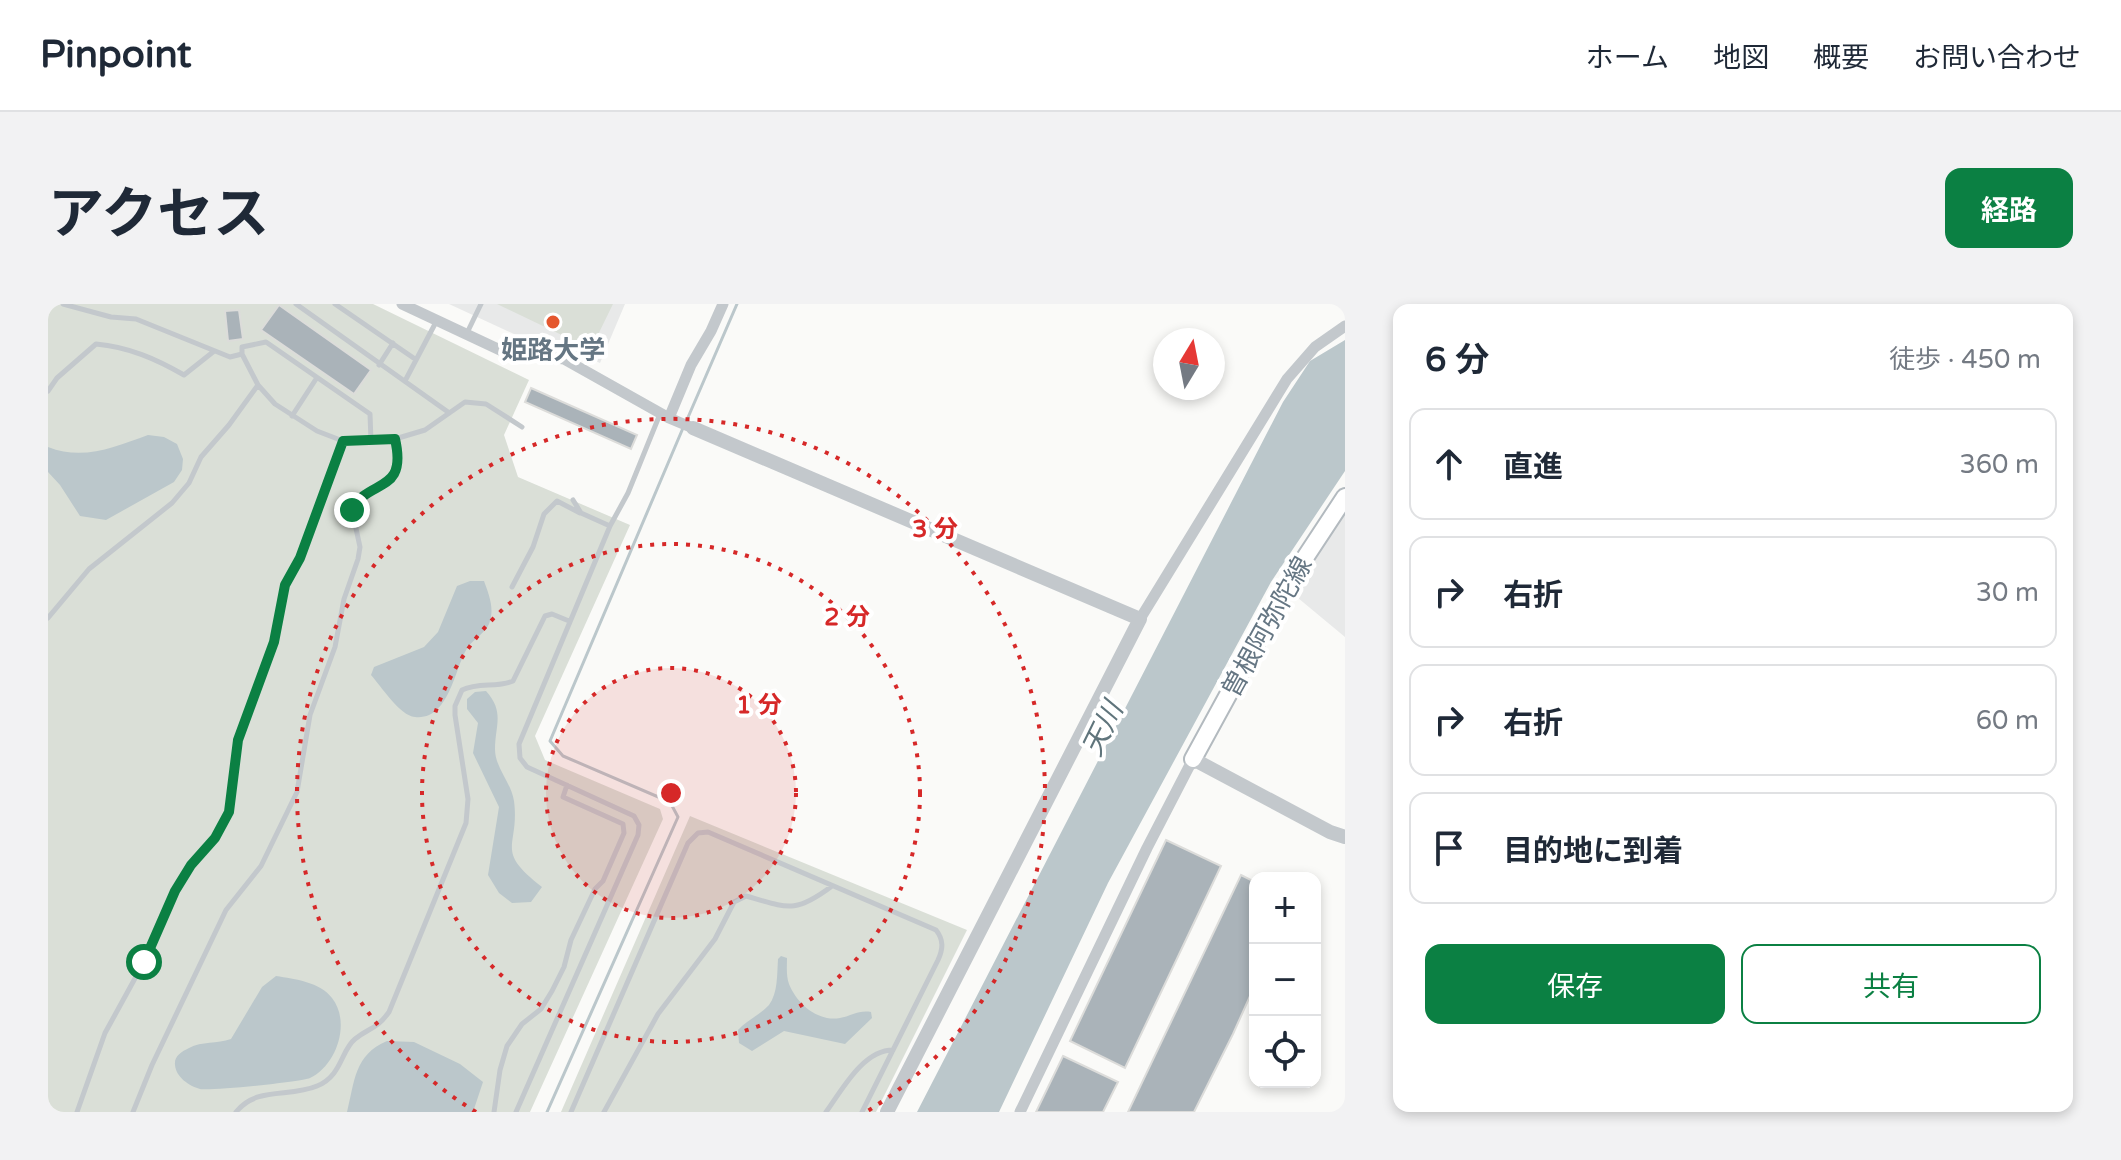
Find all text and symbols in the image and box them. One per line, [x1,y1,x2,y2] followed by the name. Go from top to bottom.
[40,32,192,78] text: Pinpoint
[1586,41,1669,75] text: ホーム
[1713,41,1769,75] text: 地図
[1813,41,1869,75] text: 概要
[1913,41,2081,75] text: お問い合わせ
[1945,168,2073,248] button: 経路
[48,182,269,249] text: アクセス
[544,313,562,331] marker: 姫路大学
[1153,328,1225,400] north arrow
[501,335,605,366] place label: 姫路大学
[1425,340,1489,381] text: 6 分
[1889,344,2041,375] text: 徒歩 · 450 m
[1427,442,1471,486] icon: ahead
[1503,449,1563,486] text: 直進
[1959,449,2039,480] text: 360 m
[334,492,370,528] route end
[912,515,958,544] text: 3 分
[1216,551,1318,703] street label: 曽根阿弥陀線
[1427,570,1471,614] icon: right
[1503,577,1563,614] text: 右折
[1976,577,2039,608] text: 30 m
[824,603,870,632] text: 2 分
[736,691,782,720] text: 1 分
[1075,694,1132,762] water label: 天川
[1427,698,1471,742] icon: right
[1503,705,1563,742] text: 右折
[1976,705,2039,736] text: 60 m
[657,779,685,807] centre of rings
[1427,826,1471,870] icon: arrive
[1503,833,1683,870] text: 目的地に到着
[1249,872,1321,1088] map controls
[1249,872,1321,944] button: +
[126,944,162,980] route start
[1249,944,1321,1016] button: −
[1425,944,1725,1024] button: 保存
[1741,944,2041,1024] button: 共有
[1249,1016,1321,1088] button: locate

